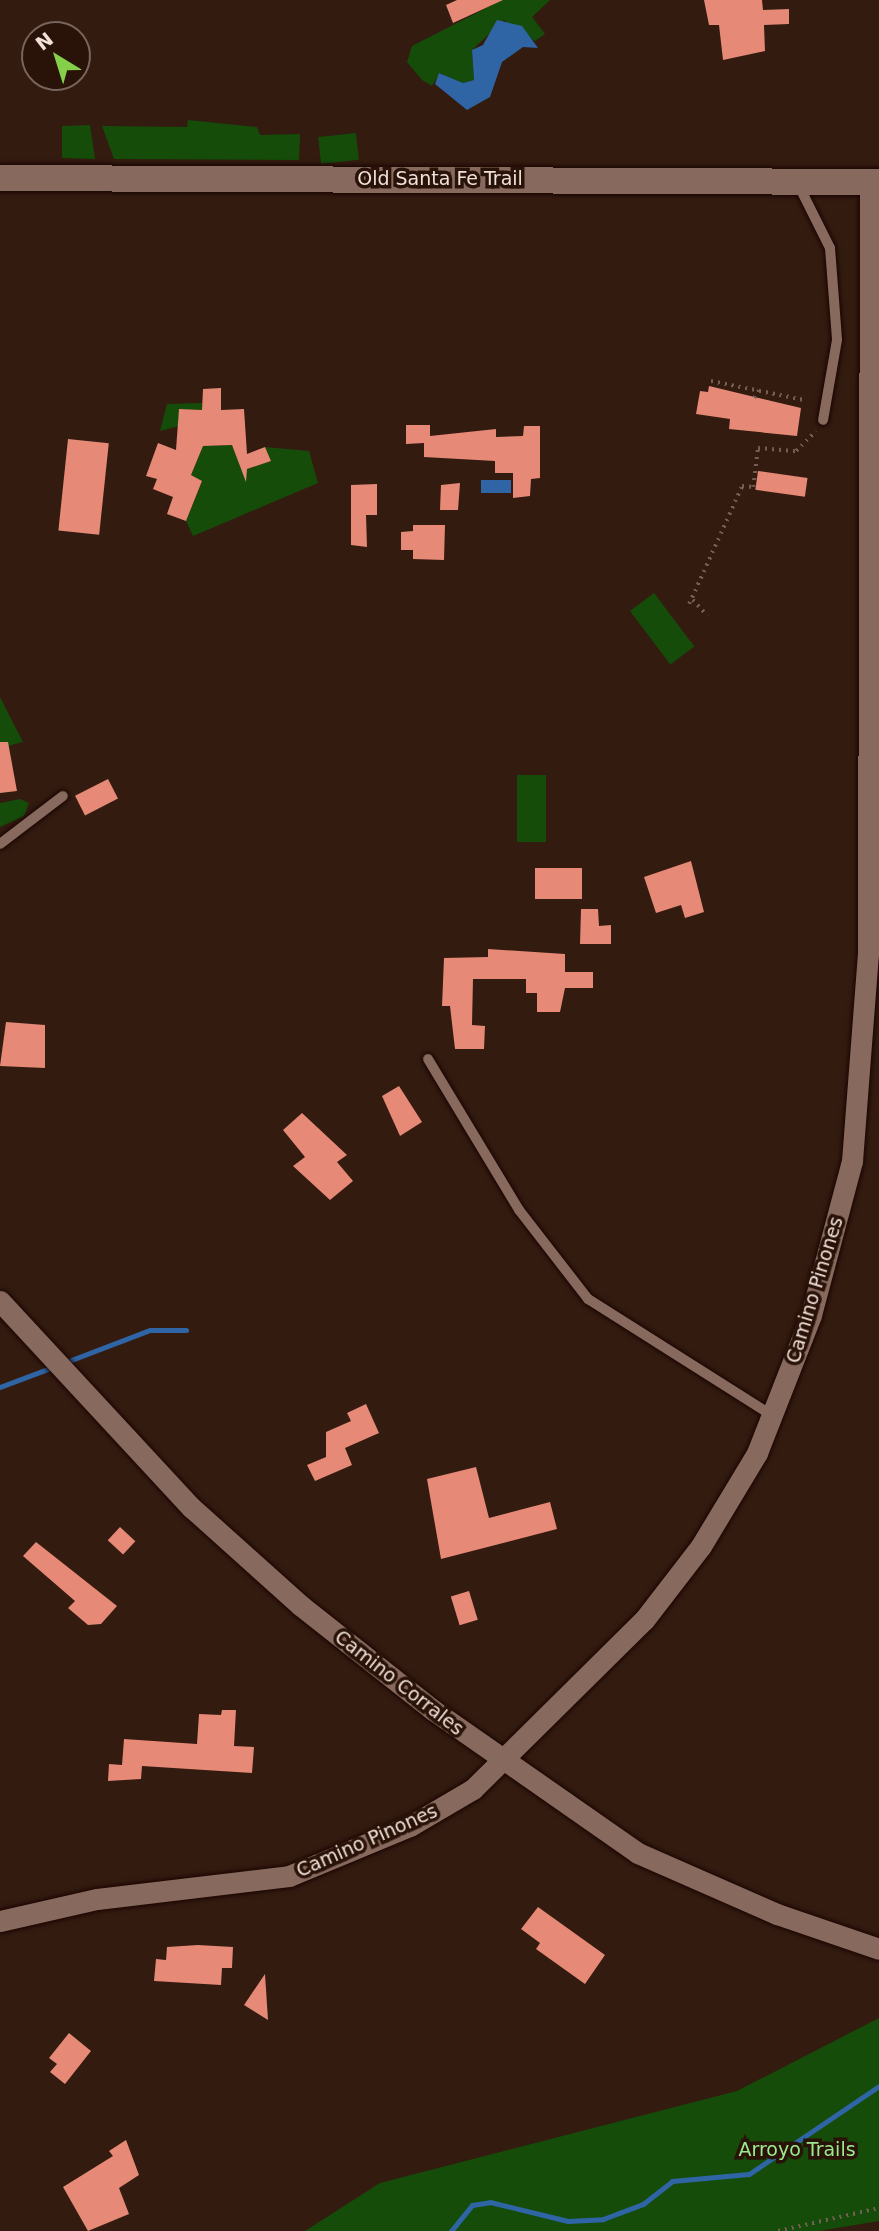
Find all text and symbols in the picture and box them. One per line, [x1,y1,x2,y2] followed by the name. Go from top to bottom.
[21,21,91,91] north arrow
[31,27,57,55] text: N
[357,168,523,190] street label: Old Santa Fe Trail
[782,1214,848,1366] street label: Camino Pinones
[330,1626,468,1740] street label: Camino Corrales
[293,1800,441,1882] street label: Camino Pinones
[738,2139,856,2161] park label: Arroyo Trails

